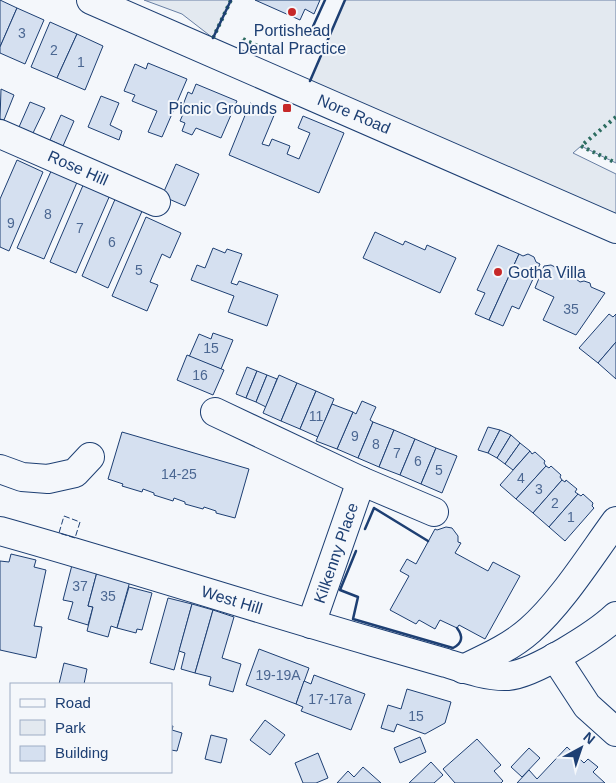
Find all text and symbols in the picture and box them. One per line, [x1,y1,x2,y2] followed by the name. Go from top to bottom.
[286,6,298,18] marker: Portishead Dental Practice
[238,22,346,57] place label: Portishead Dental Practice
[18,25,26,41] house number: 3
[50,42,58,58] house number: 2
[77,54,85,70] house number: 1
[315,91,393,137] street label: Nore Road
[169,100,277,117] place label: Picnic Grounds
[281,102,293,114] marker: Picnic Grounds
[45,147,111,189] street label: Rose Hill
[44,206,52,222] house number: 8
[7,215,15,231] house number: 9
[76,220,84,236] house number: 7
[108,234,116,250] house number: 6
[135,262,143,278] house number: 5
[508,264,586,281] place label: Gotha Villa
[492,266,504,278] marker: Gotha Villa
[563,301,579,317] house number: 35
[203,340,219,356] house number: 15
[192,367,208,383] house number: 16
[309,408,323,424] house number: 11
[351,428,359,444] house number: 9
[372,436,380,452] house number: 8
[393,445,401,461] house number: 7
[414,453,422,469] house number: 6
[435,462,443,478] house number: 5
[161,466,197,482] house number: 14-25
[517,470,525,486] house number: 4
[535,481,543,497] house number: 3
[551,495,559,511] house number: 2
[311,501,361,605] street label: Kilkenny Place
[567,509,575,525] house number: 1
[72,578,88,594] house number: 37
[199,583,265,617] street label: West Hill
[100,588,116,604] house number: 35
[255,667,301,683] house number: 19-19A
[10,683,172,773] legend
[308,691,352,707] house number: 17-17a
[55,694,91,711] text: Road
[408,708,424,724] house number: 15
[55,719,86,736] text: Park
[556,723,606,773] north arrow
[580,729,598,747] text: N
[55,744,108,761] text: Building

